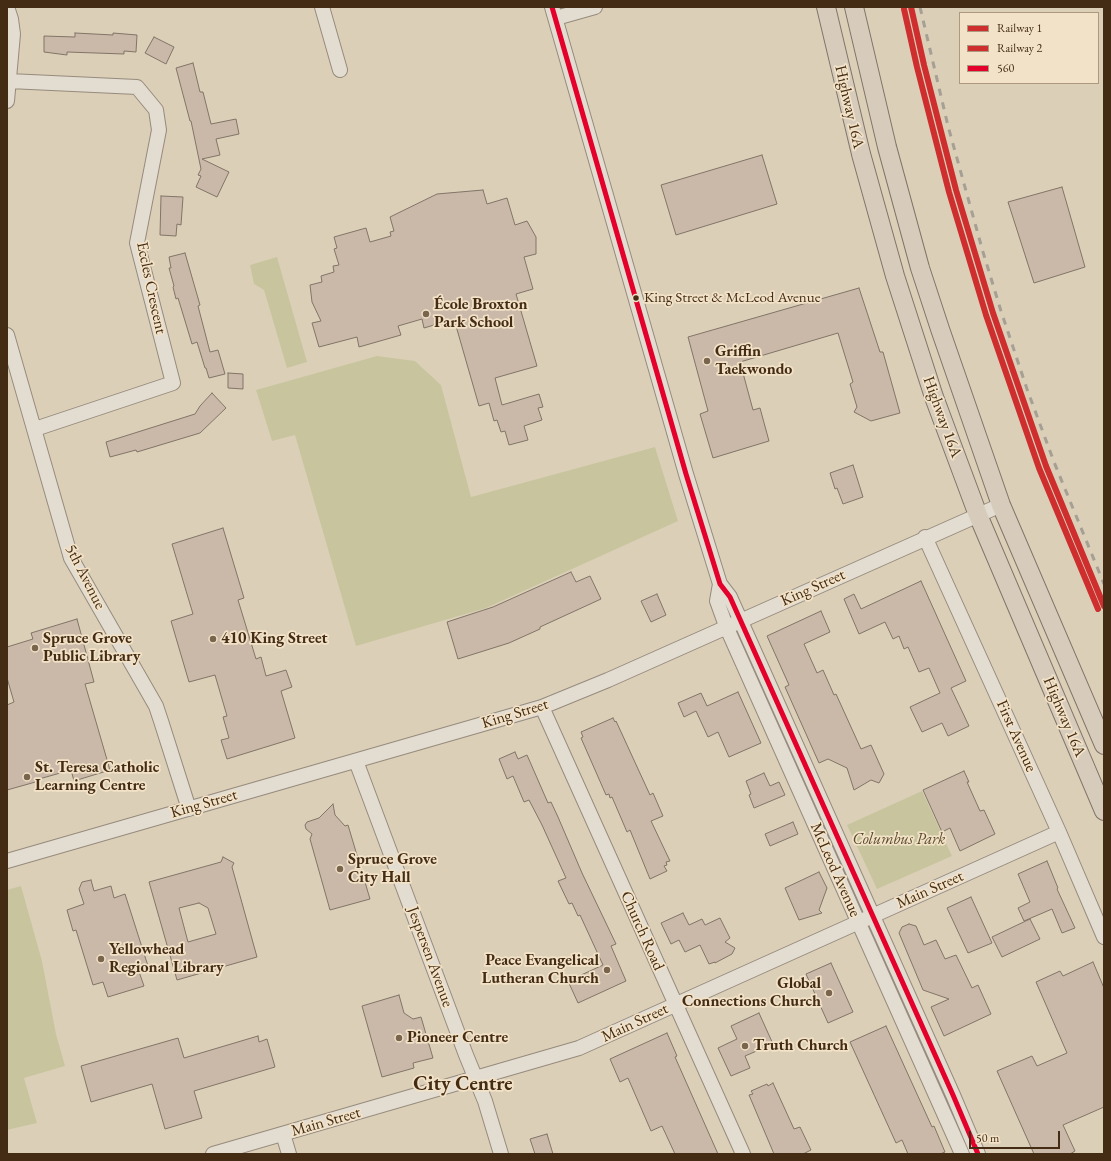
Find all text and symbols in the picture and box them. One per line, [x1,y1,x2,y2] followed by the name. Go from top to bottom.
[959,12,1099,84] legend
[997,20,1042,36] text: Railway 1
[997,40,1042,56] text: Railway 2
[997,60,1014,76] text: 560
[830,63,868,151] street label: Highway 16A
[132,240,170,336] street label: Eccles Crescent
[644,289,820,307] place label: King Street & McLeod Avenue
[631,293,641,303] marker: King Street & McLeod Avenue
[434,295,527,333] place label: École Broxton Park School
[421,309,431,319] marker: École Broxton Park School
[715,342,792,380] place label: Griffin Taekwondo
[702,356,712,366] marker: Griffin Taekwondo
[918,374,966,460] street label: Highway 16A
[61,541,109,613] street label: 5th Avenue
[778,565,848,611] street label: King Street
[43,629,140,667] place label: Spruce Grove Public Library
[221,629,328,649] place label: 410 King Street
[208,634,218,644] marker: 410 King Street
[30,643,40,653] marker: Spruce Grove Public Library
[1039,674,1089,760] street label: Highway 16A
[479,695,551,733] street label: King Street
[992,697,1040,775] street label: First Avenue
[35,758,159,796] place label: St. Teresa Catholic Learning Centre
[22,772,32,782] marker: St. Teresa Catholic Learning Centre
[168,785,240,823] street label: King Street
[806,820,864,920] street label: McLeod Avenue
[853,830,945,850] park label: Columbus Park
[348,850,437,888] place label: Spruce Grove City Hall
[335,864,345,874] marker: Spruce Grove City Hall
[894,867,966,913] street label: Main Street
[616,888,668,974] street label: Church Road
[403,904,457,1010] street label: Jespersen Avenue
[109,940,224,978] place label: Yellowhead Regional Library
[482,951,599,989] place label: Peace Evangelical Lutheran Church
[96,954,106,964] marker: Yellowhead Regional Library
[602,965,612,975] marker: Peace Evangelical Lutheran Church
[682,974,821,1012] place label: Global Connections Church
[824,988,834,998] marker: Global Connections Church
[599,999,671,1047] street label: Main Street
[407,1028,508,1048] place label: Pioneer Centre
[394,1033,404,1043] marker: Pioneer Centre
[753,1036,848,1056] place label: Truth Church
[740,1041,750,1051] marker: Truth Church
[413,1073,513,1097] district label: City Centre
[289,1103,363,1141] street label: Main Street
[971,1123,1062,1149] scale bar
[976,1130,999,1146] text: 50 m

